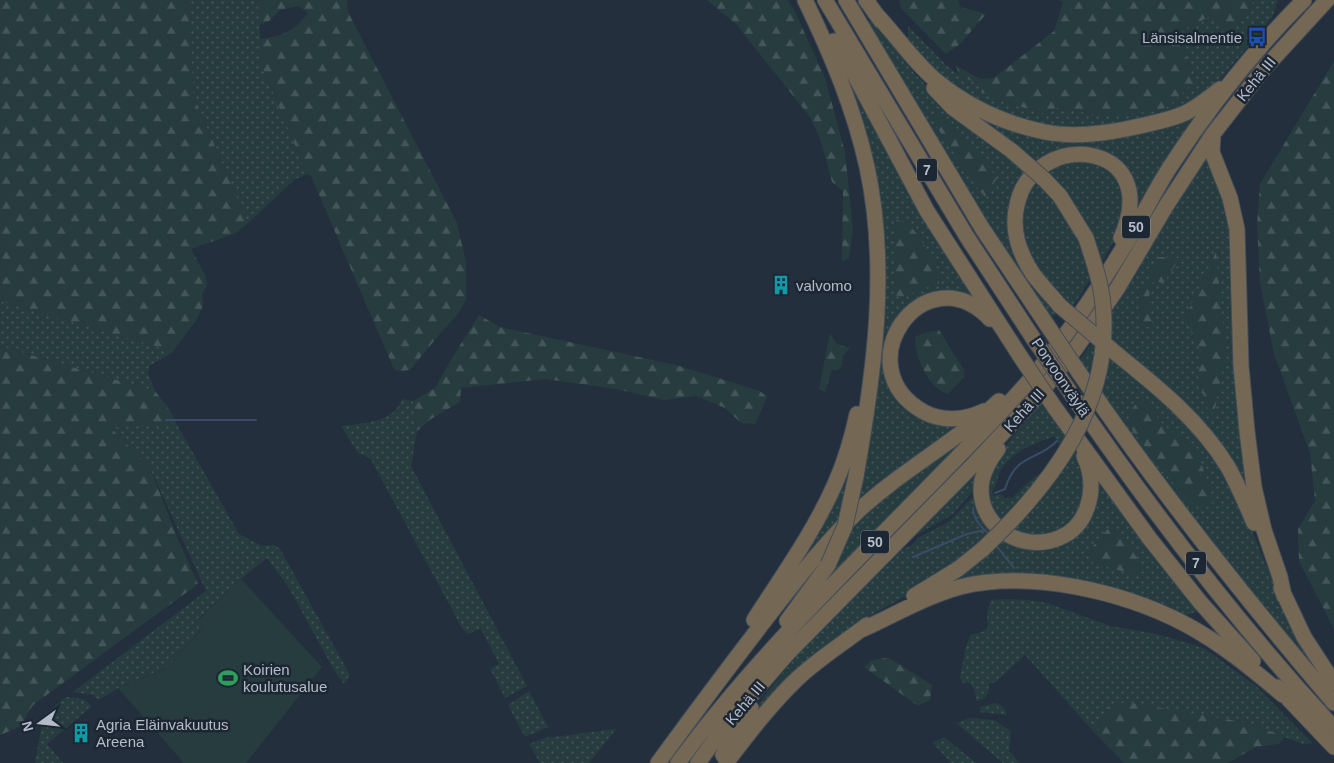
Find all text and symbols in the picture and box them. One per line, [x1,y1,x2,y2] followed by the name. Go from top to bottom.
[1246,26,1268,48] bus stop icon: Länsisalmentie
[1142,29,1242,46] place label: Länsisalmentie
[1233,54,1279,104] street label: Kehä III
[917,158,937,182] road number: 7
[1122,216,1150,238] road number: 50
[770,274,792,296] building icon: valvomo
[796,277,852,294] place label: valvomo
[1029,335,1094,420] street label: Porvoonväylä
[1000,385,1048,435] street label: Kehä III
[861,530,889,554] road number: 50
[1186,552,1206,574] road number: 7
[243,661,327,695] place label: Koirien koulutusalue
[217,667,239,689] sports icon: Koirien koulutusalue
[722,678,768,728] street label: Kehä III
[15,698,65,748] north arrow
[96,716,229,750] place label: Agria Eläinvakuutus Areena
[18,719,36,733] text: N
[70,722,92,744] building icon: Agria Eläinvakuutus Areena

